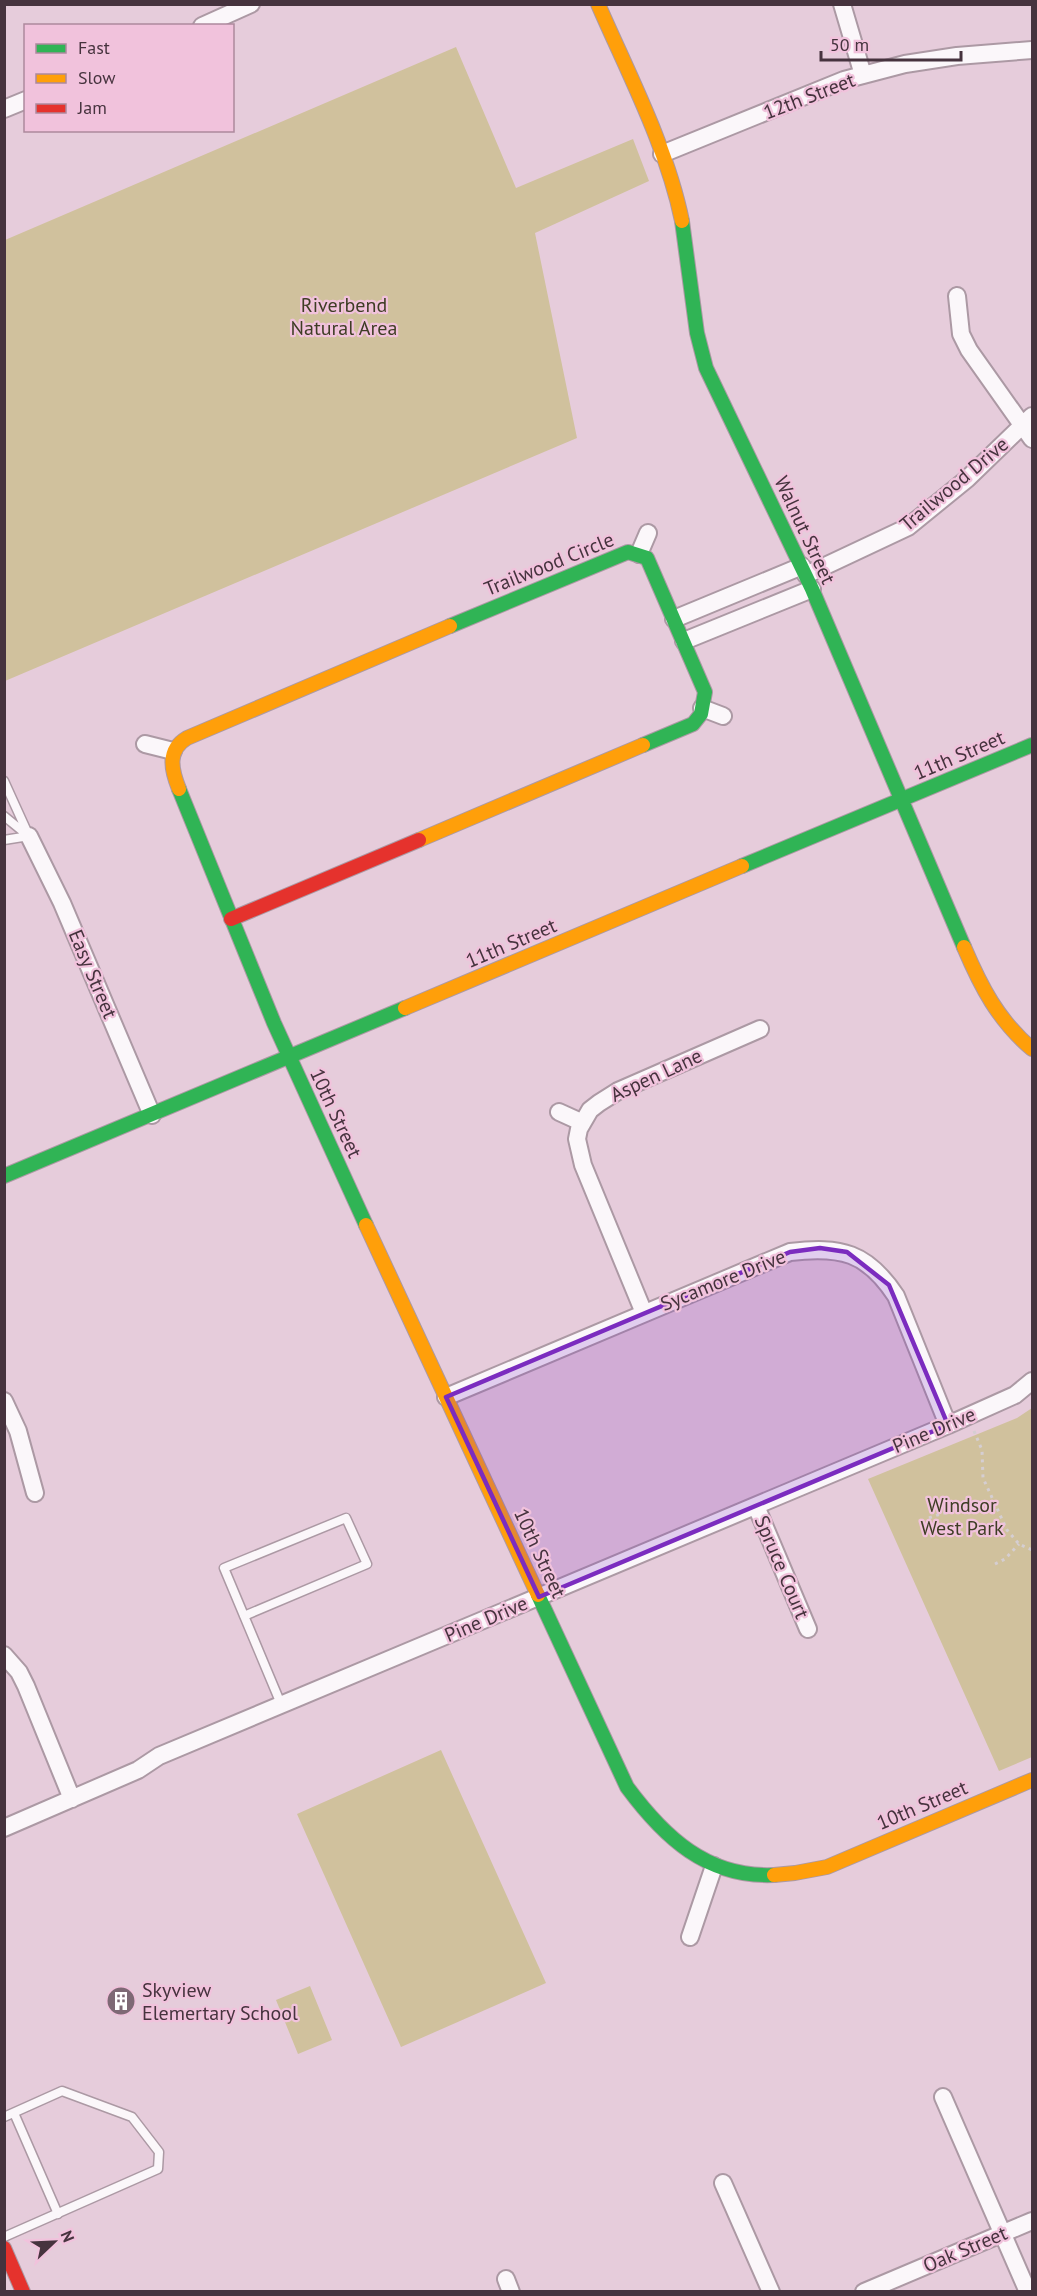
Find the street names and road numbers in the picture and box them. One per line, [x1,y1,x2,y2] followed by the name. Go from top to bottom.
[760,67,859,125] street label: 12th Street
[894,431,1014,537] street label: Trailwood Drive
[769,472,841,588] street label: Walnut Street
[480,526,618,602] street label: Trailwood Circle
[910,724,1008,786] street label: 11th Street
[462,912,560,974] street label: 11th Street
[63,926,123,1023] street label: Easy Street
[606,1042,706,1108] street label: Aspen Lane
[304,1064,368,1162] street label: 10th Street
[657,1243,789,1317] street label: Sycamore Drive
[889,1401,979,1459] street label: Pine Drive
[508,1504,572,1602] street label: 10th Street
[749,1512,815,1623] street label: Spruce Court
[441,1590,531,1648] street label: Pine Drive
[873,1774,971,1836] street label: 10th Street
[919,2220,1011,2278] street label: Oak Street

